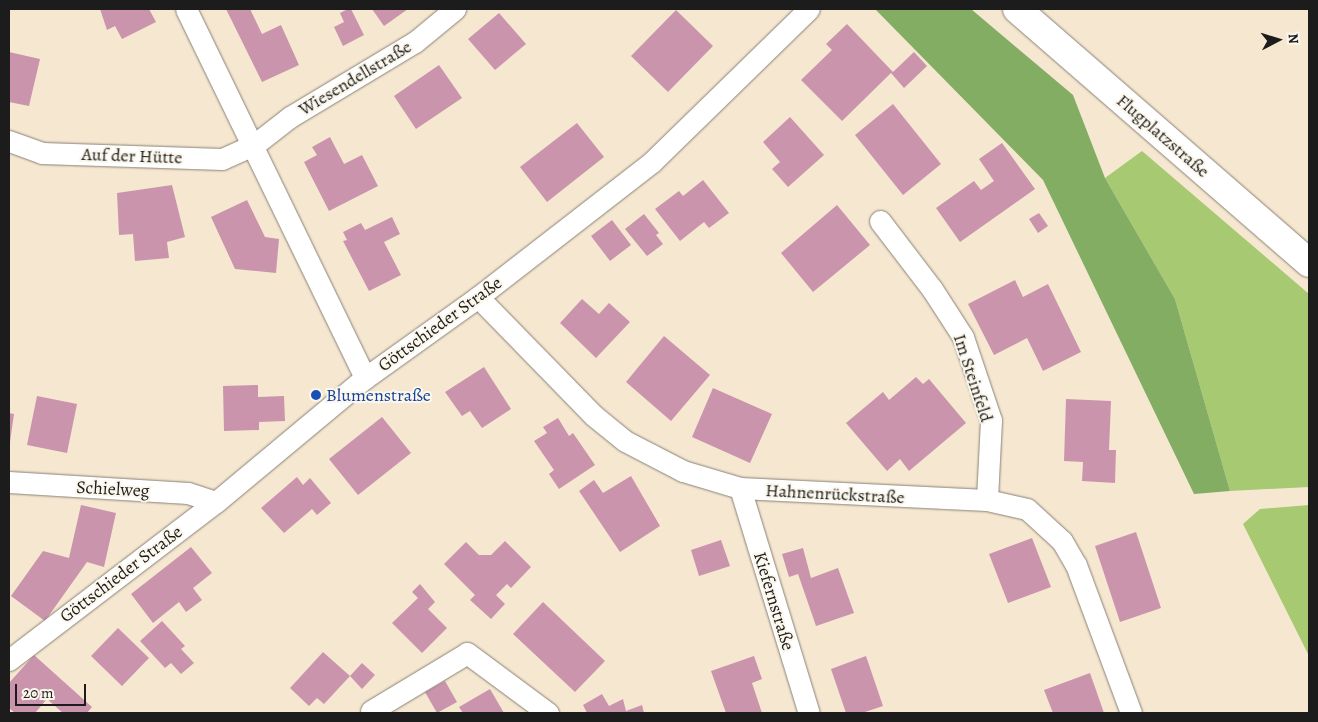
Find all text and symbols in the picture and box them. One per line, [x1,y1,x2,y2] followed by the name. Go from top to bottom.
[1253,15,1303,65] north arrow
[1284,33,1303,45] text: N
[295,36,415,120] street label: Wiesendellstraße
[1112,90,1214,182] street label: Flugplatzstraße
[81,143,183,169] street label: Auf der Hütte
[374,272,506,376] street label: Göttschieder Straße
[949,331,997,425] street label: Im Steinfeld
[326,384,431,406] place label: Blumenstraße
[310,389,322,401] marker: Blumenstraße
[76,476,150,502] street label: Schielweg
[765,480,905,508] street label: Hahnenrückstraße
[56,521,186,627] street label: Göttschieder Straße
[749,549,799,653] street label: Kiefernstraße
[18,674,89,706] scale bar
[23,683,54,703] text: 20 m

